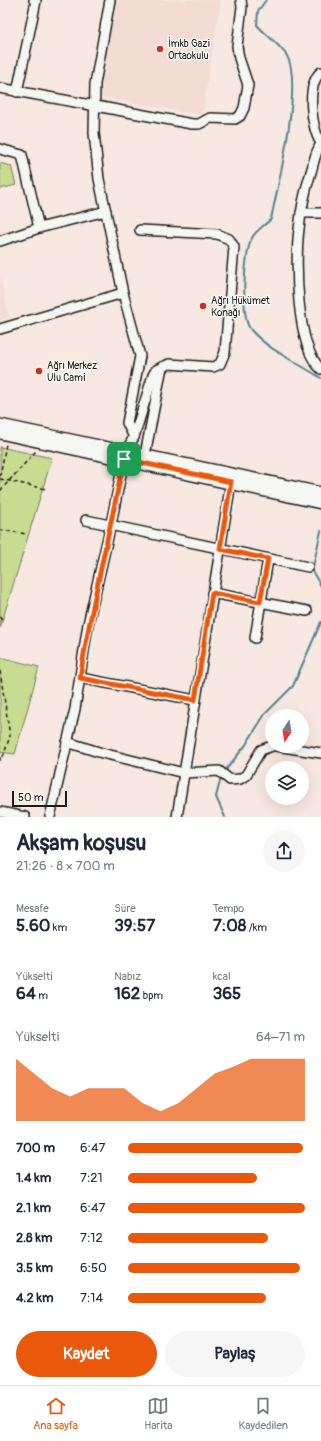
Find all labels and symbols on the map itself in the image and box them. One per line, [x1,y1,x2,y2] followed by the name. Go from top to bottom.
[168,37,210,62] place label: İmkb Gazi Ortaokulu
[155,44,165,54] marker: İmkb Gazi Ortaokulu
[211,295,271,319] place label: Ağrı Hükümet Konağı
[198,301,208,311] marker: Ağrı Hükümet Konağı
[47,360,97,384] place label: Ağrı Merkez Ulu Cami
[34,366,44,376] marker: Ağrı Merkez Ulu Cami
[107,442,141,476] pin
[265,709,309,753] north arrow
[12,789,67,808] scale bar

